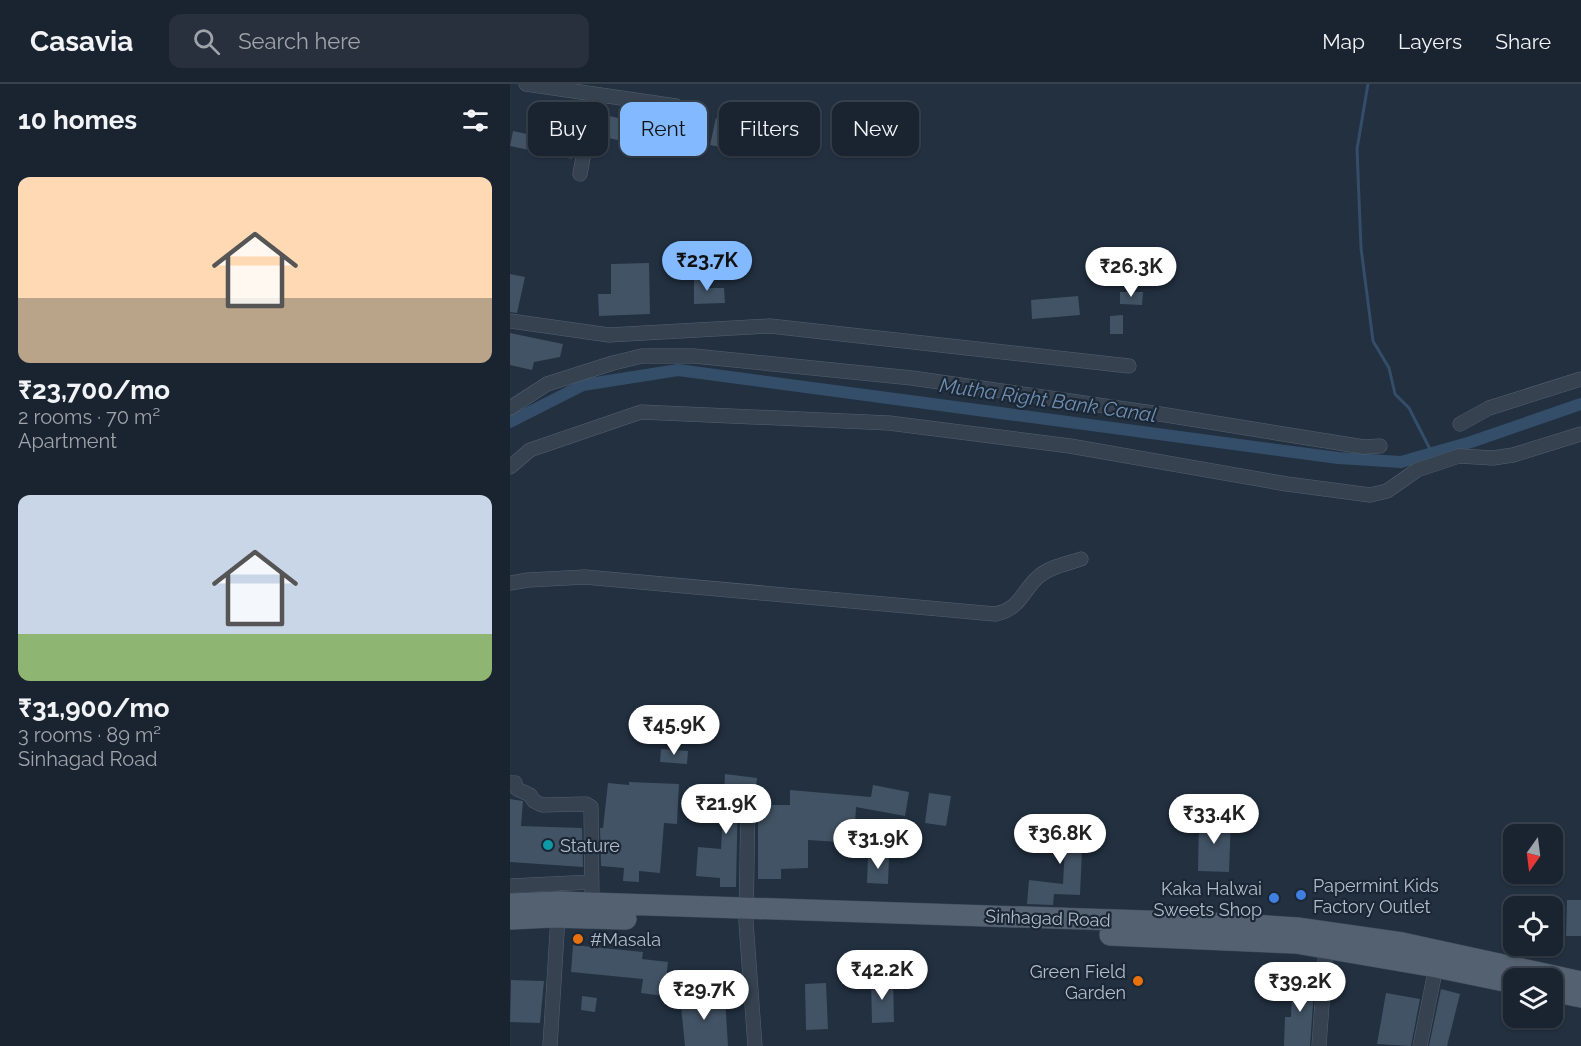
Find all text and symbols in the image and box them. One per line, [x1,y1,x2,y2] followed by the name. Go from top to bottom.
[169,14,589,68] search box
[30,25,133,58] text: Casavia
[190,25,223,58] icon: search
[238,28,360,54] text: Search here
[1322,29,1365,54] text: Map
[1398,29,1462,54] text: Layers
[1495,29,1551,54] text: Share
[528,102,608,156] chip: Buy
[620,102,707,156] chip: Rent
[719,102,820,156] chip: Filters
[832,102,919,156] chip: New
[459,104,492,137] icon: filters
[18,105,137,135] text: 10 homes
[201,216,309,324] icon: home
[658,241,756,292] pin: ₹23.7K
[1082,247,1180,298] pin: ₹26.3K
[676,248,738,272] text: ₹23.7K
[1099,254,1163,278] text: ₹26.3K
[938,373,1158,427] water label: Mutha Right Bank Canal
[18,375,170,405] text: ₹23,700/mo
[18,405,160,429] text: 2 rooms · 70 m²
[18,429,117,453] text: Apartment
[201,534,309,642] icon: home
[18,693,170,723] text: ₹31,900/mo
[625,705,723,756] pin: ₹45.9K
[643,712,705,736] text: ₹45.9K
[18,723,161,747] text: 3 rooms · 89 m²
[18,747,158,771] text: Sinhagad Road
[677,784,775,835] pin: ₹21.9K
[695,791,757,815] text: ₹21.9K
[1165,794,1263,845] pin: ₹33.4K
[1183,801,1245,825] text: ₹33.4K
[1011,814,1109,865] pin: ₹36.8K
[829,819,927,870] pin: ₹31.9K
[1028,821,1092,845] text: ₹36.8K
[1503,824,1563,884] north arrow
[1503,824,1563,1028] map controls
[847,826,909,850] text: ₹31.9K
[560,835,620,856] place label: Stature
[541,838,555,852] marker: Stature
[1313,875,1439,917] place label: Papermint Kids Factory Outlet
[1153,878,1262,920] place label: Kaka Halwai Sweets Shop
[1294,888,1308,902] marker: Papermint Kids Factory Outlet
[1267,891,1281,905] marker: Kaka Halwai Sweets Shop
[1503,896,1563,956] button: locate
[985,905,1111,931] street label: Sinhagad Road
[590,929,661,950] place label: #Masala
[571,932,585,946] marker: #Masala
[833,950,931,1001] pin: ₹42.2K
[851,957,913,981] text: ₹42.2K
[1030,961,1126,1003] place label: Green Field Garden
[1251,962,1349,1013] pin: ₹39.2K
[1503,968,1563,1028] button: layers
[1269,969,1331,993] text: ₹39.2K
[655,970,753,1021] pin: ₹29.7K
[1131,974,1145,988] marker: Green Field Garden
[673,977,735,1001] text: ₹29.7K

